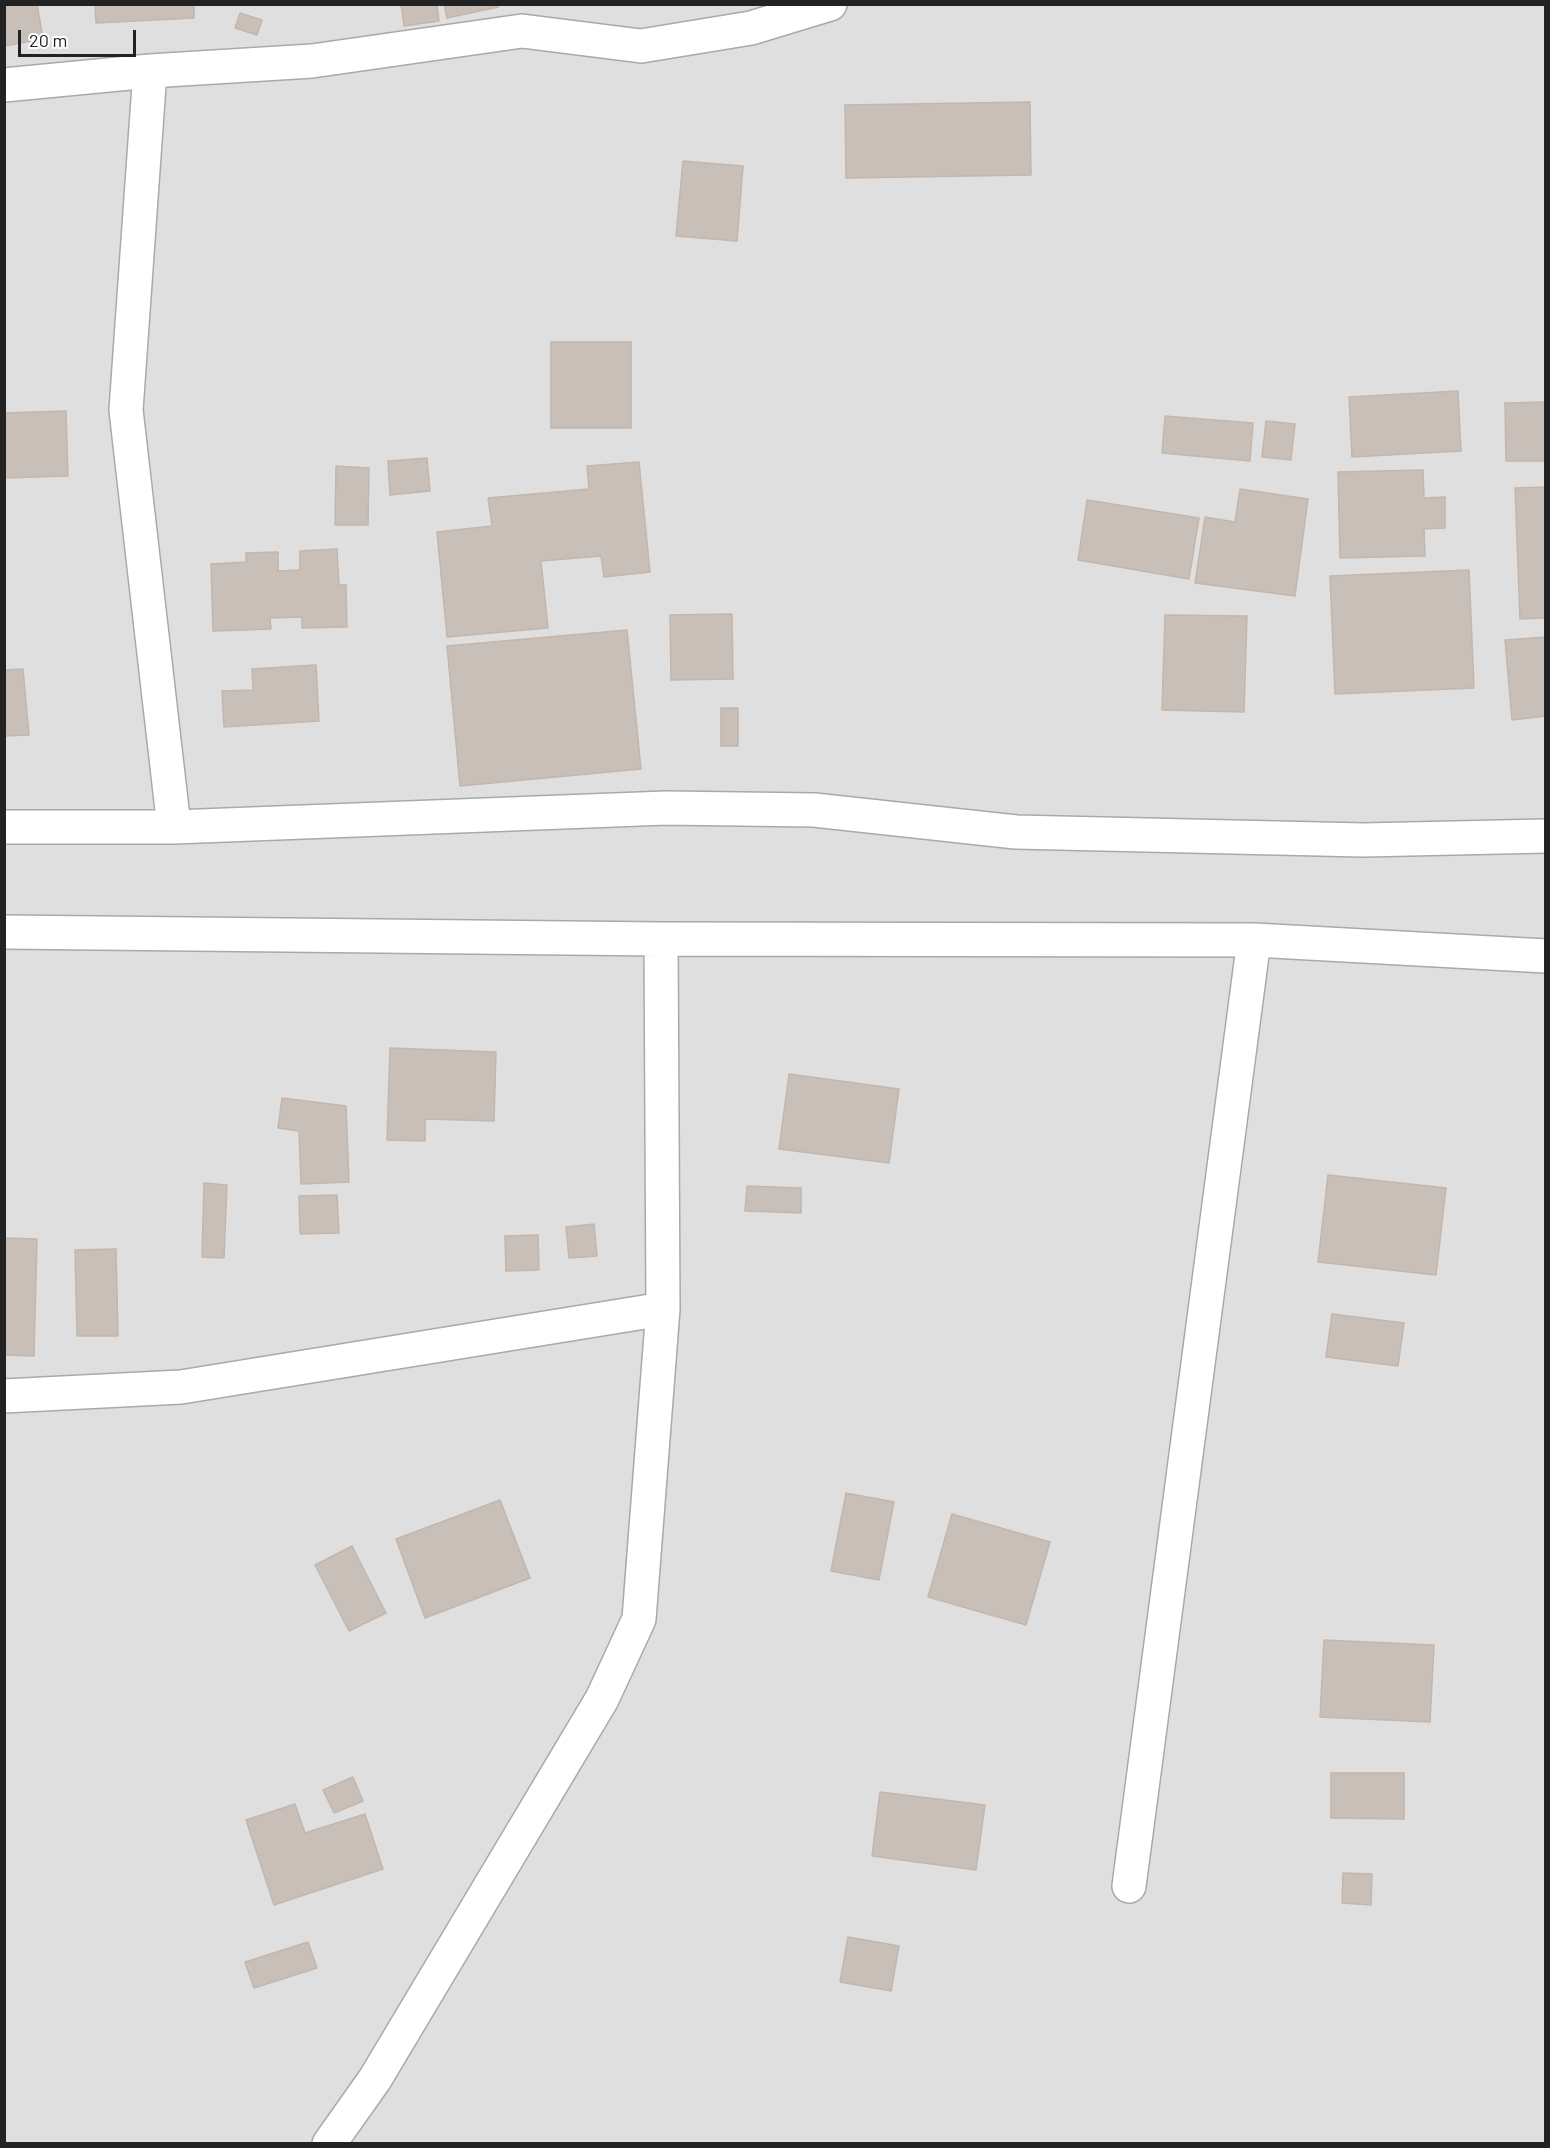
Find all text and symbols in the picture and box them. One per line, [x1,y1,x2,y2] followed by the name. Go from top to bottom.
[21,18,140,56] scale bar
[29,29,67,51] text: 20 m

